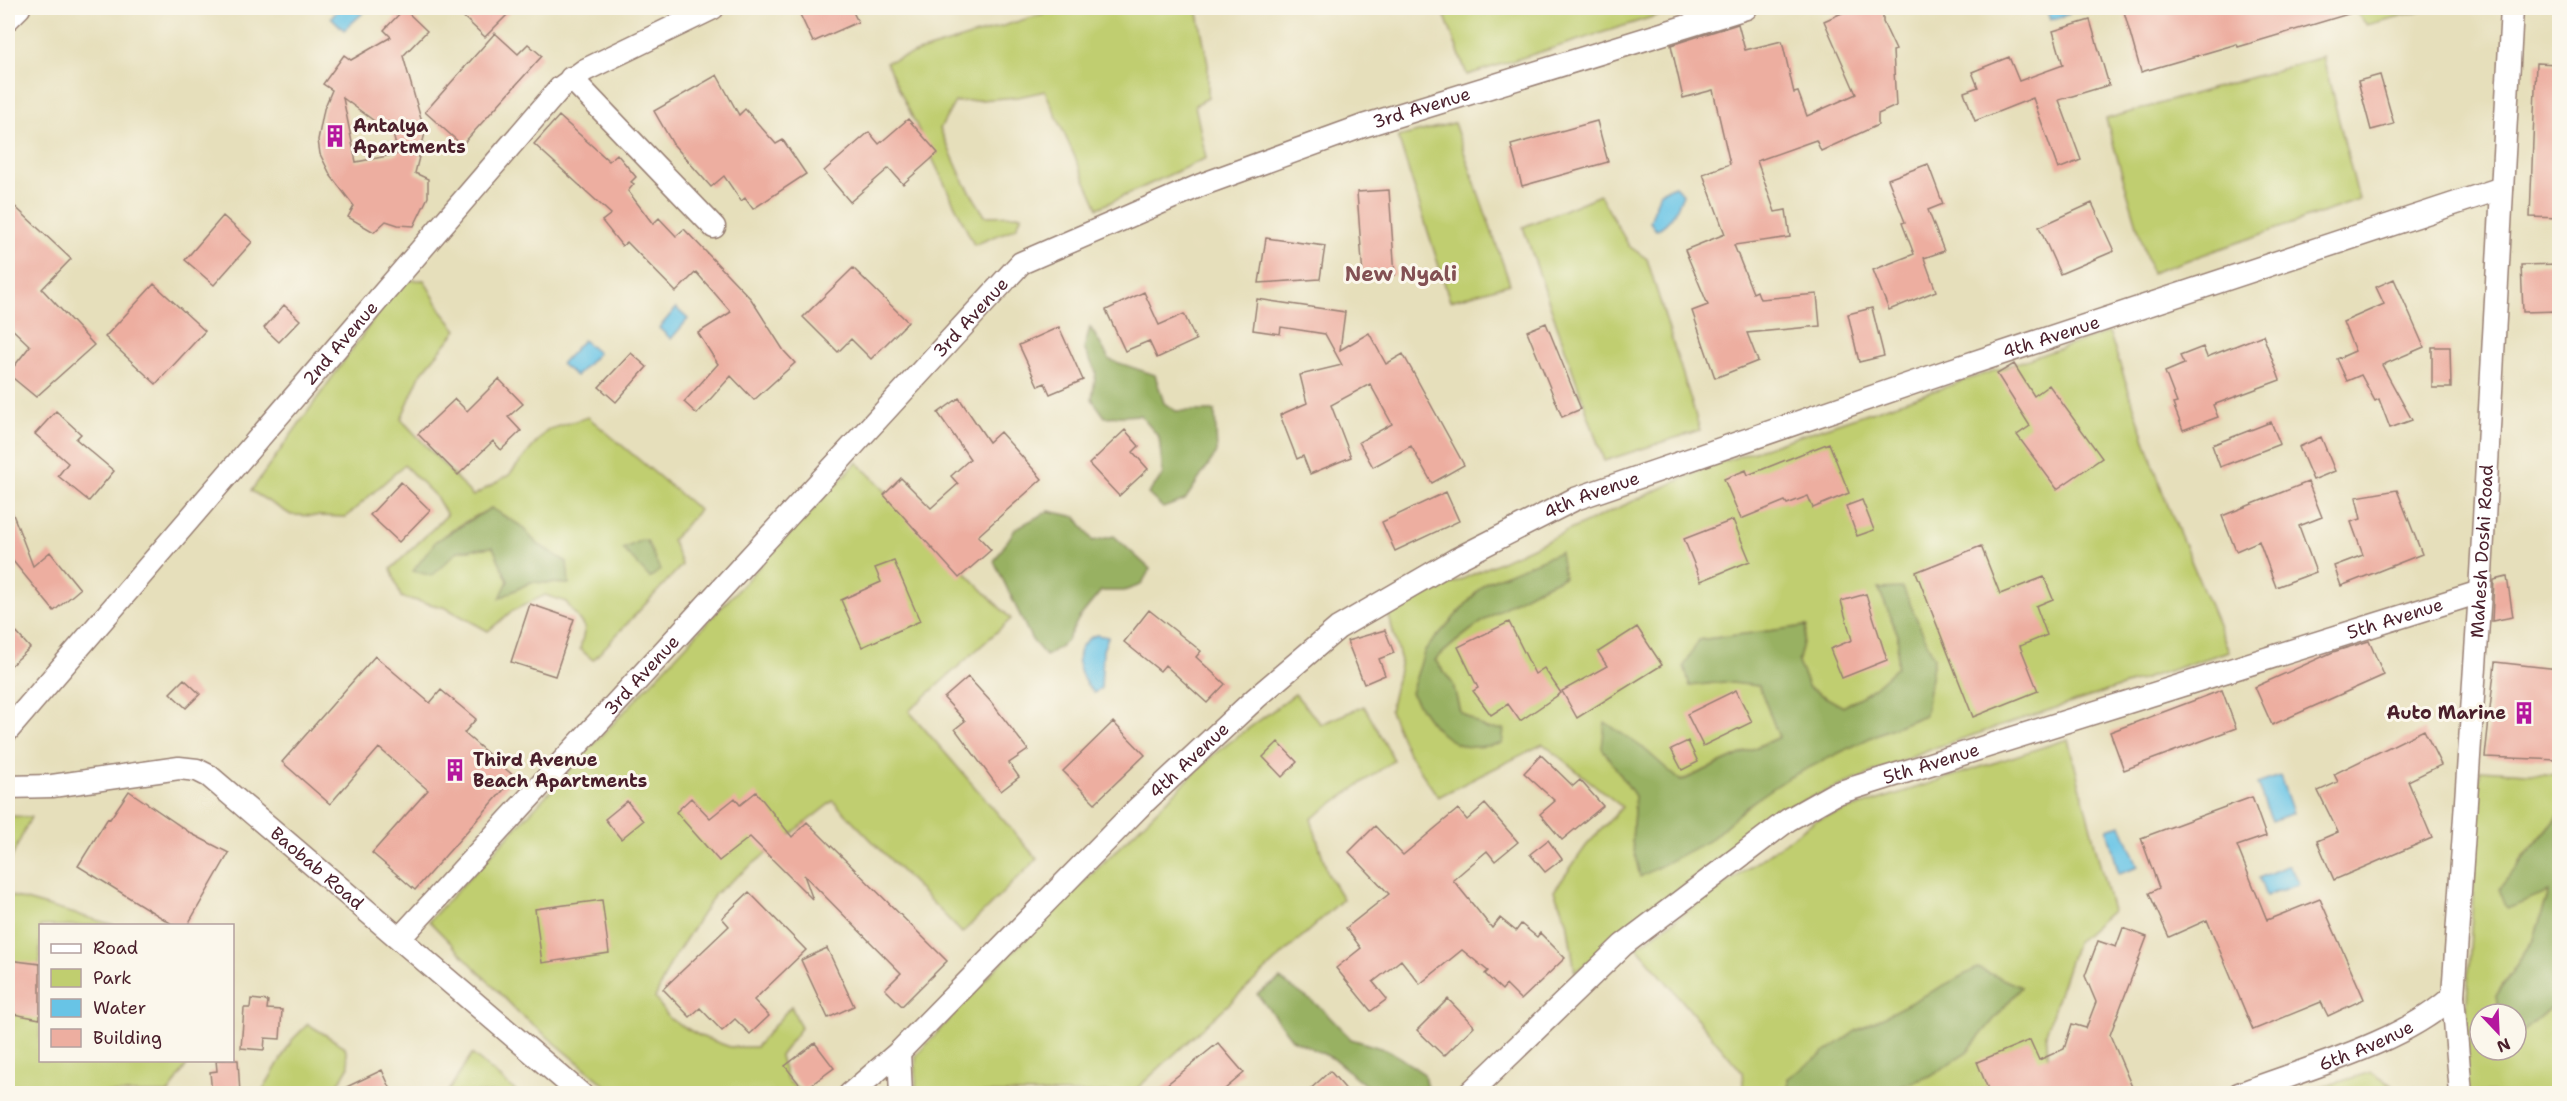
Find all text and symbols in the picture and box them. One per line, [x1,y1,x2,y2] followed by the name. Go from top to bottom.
[1370,82,1473,134] street label: 3rd Avenue
[353,114,466,159] place label: Antalya Apartments
[322,123,348,149] building icon: Antalya Apartments
[1345,260,1457,288] district label: New Nyali
[928,272,1014,363] street label: 3rd Avenue
[297,296,384,391] street label: 2nd Avenue
[1999,310,2103,364] street label: 4th Avenue
[2465,464,2499,639] street label: Mahesh Doshi Road
[1540,466,1643,525] street label: 4th Avenue
[2344,592,2446,645] street label: 5th Avenue
[599,630,685,721] street label: 3rd Avenue
[2511,700,2537,726] building icon: Auto Marine
[2386,701,2506,725] place label: Auto Marine
[1144,717,1234,804] street label: 4th Avenue
[1880,737,1982,790] street label: 5th Avenue
[473,748,647,793] place label: Third Avenue Beach Apartments
[442,757,468,783] building icon: Third Avenue Beach Apartments
[265,822,369,915] street label: Baobab Road
[39,924,234,1062] legend
[93,936,138,960] text: Road
[93,966,132,990] text: Park
[93,996,146,1020] text: Water
[2468,1002,2528,1062] north arrow
[2316,1015,2418,1077] street label: 6th Avenue
[93,1026,162,1050] text: Building
[2494,1033,2514,1057] text: N

